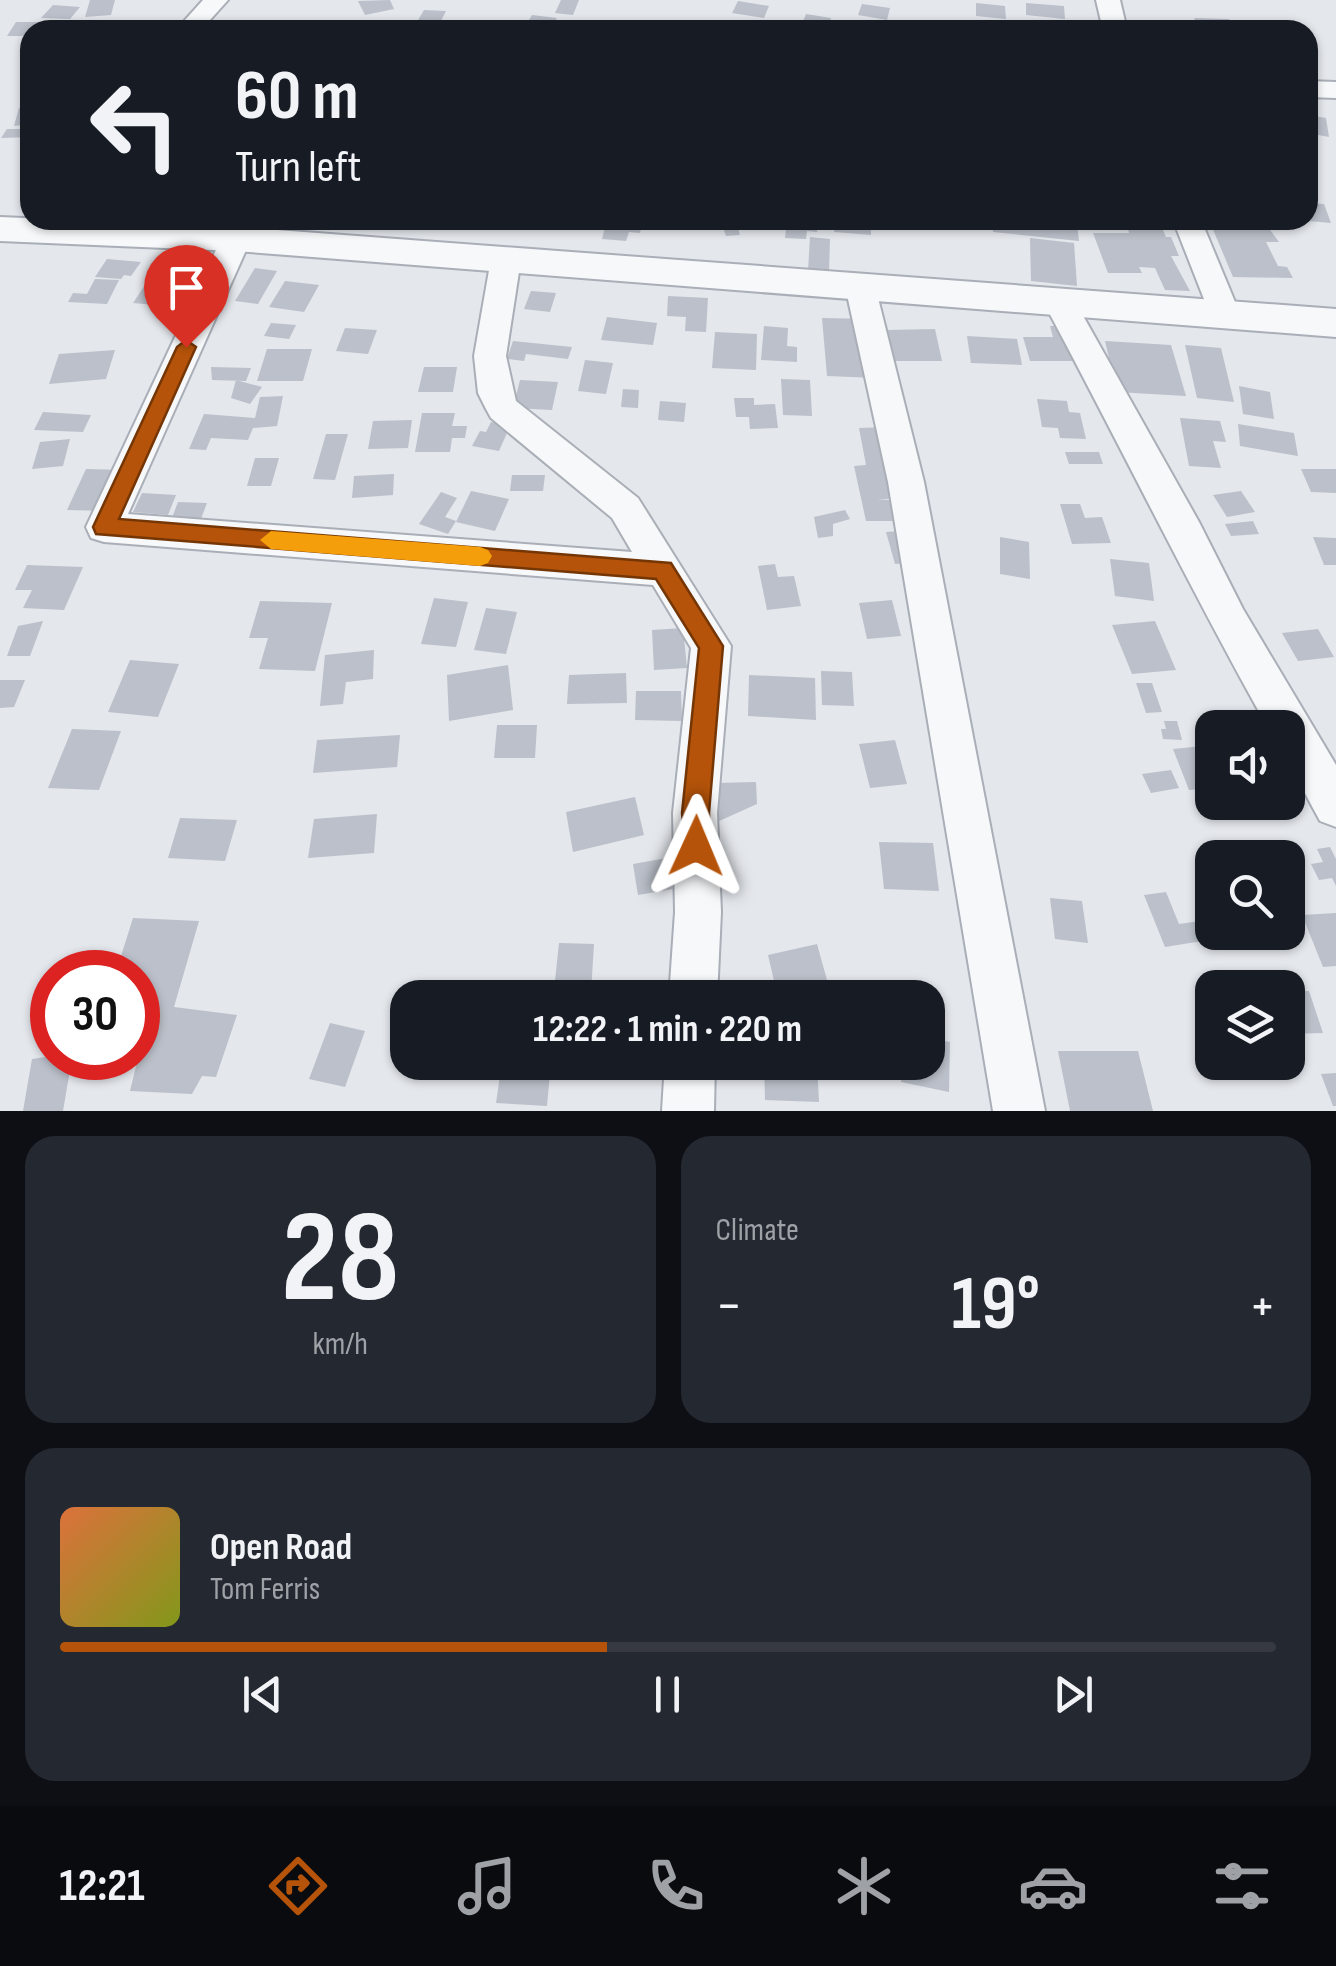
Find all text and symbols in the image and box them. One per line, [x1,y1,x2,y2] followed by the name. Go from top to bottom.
[235,55,359,139] text: 60 m
[70,60,200,190] icon: left
[235,140,361,195] text: Turn left
[144,245,229,348] pin
[159,260,214,315] icon: arrive
[1195,710,1305,1080] map controls
[1195,710,1305,820] button: sound
[644,794,748,898] position arrow
[1195,840,1305,950] button: search
[30,950,160,1080] speed limit sign: 30
[1195,970,1305,1080] button: layers
[533,1007,802,1052] text: 12:22 · 1 min · 220 m
[281,1182,399,1338] text: 28
[716,1211,799,1250] text: Climate
[952,1260,1040,1351] text: 19°
[716,1273,742,1340] text: −
[1249,1273,1276,1340] text: +
[313,1325,368,1364] text: km/h
[210,1525,352,1570] text: Open Road
[210,1570,320,1609] text: Tom Ferris
[235,1667,290,1722] icon: previous
[640,1667,695,1722] icon: pause
[1046,1667,1101,1722] icon: next
[263,1851,333,1921] icon: directions
[452,1851,522,1921] icon: music
[641,1851,711,1921] icon: phone
[829,1851,899,1921] icon: climate
[1018,1851,1088,1921] icon: car
[1207,1851,1277,1921] icon: filters
[59,1859,145,1914] text: 12:21

